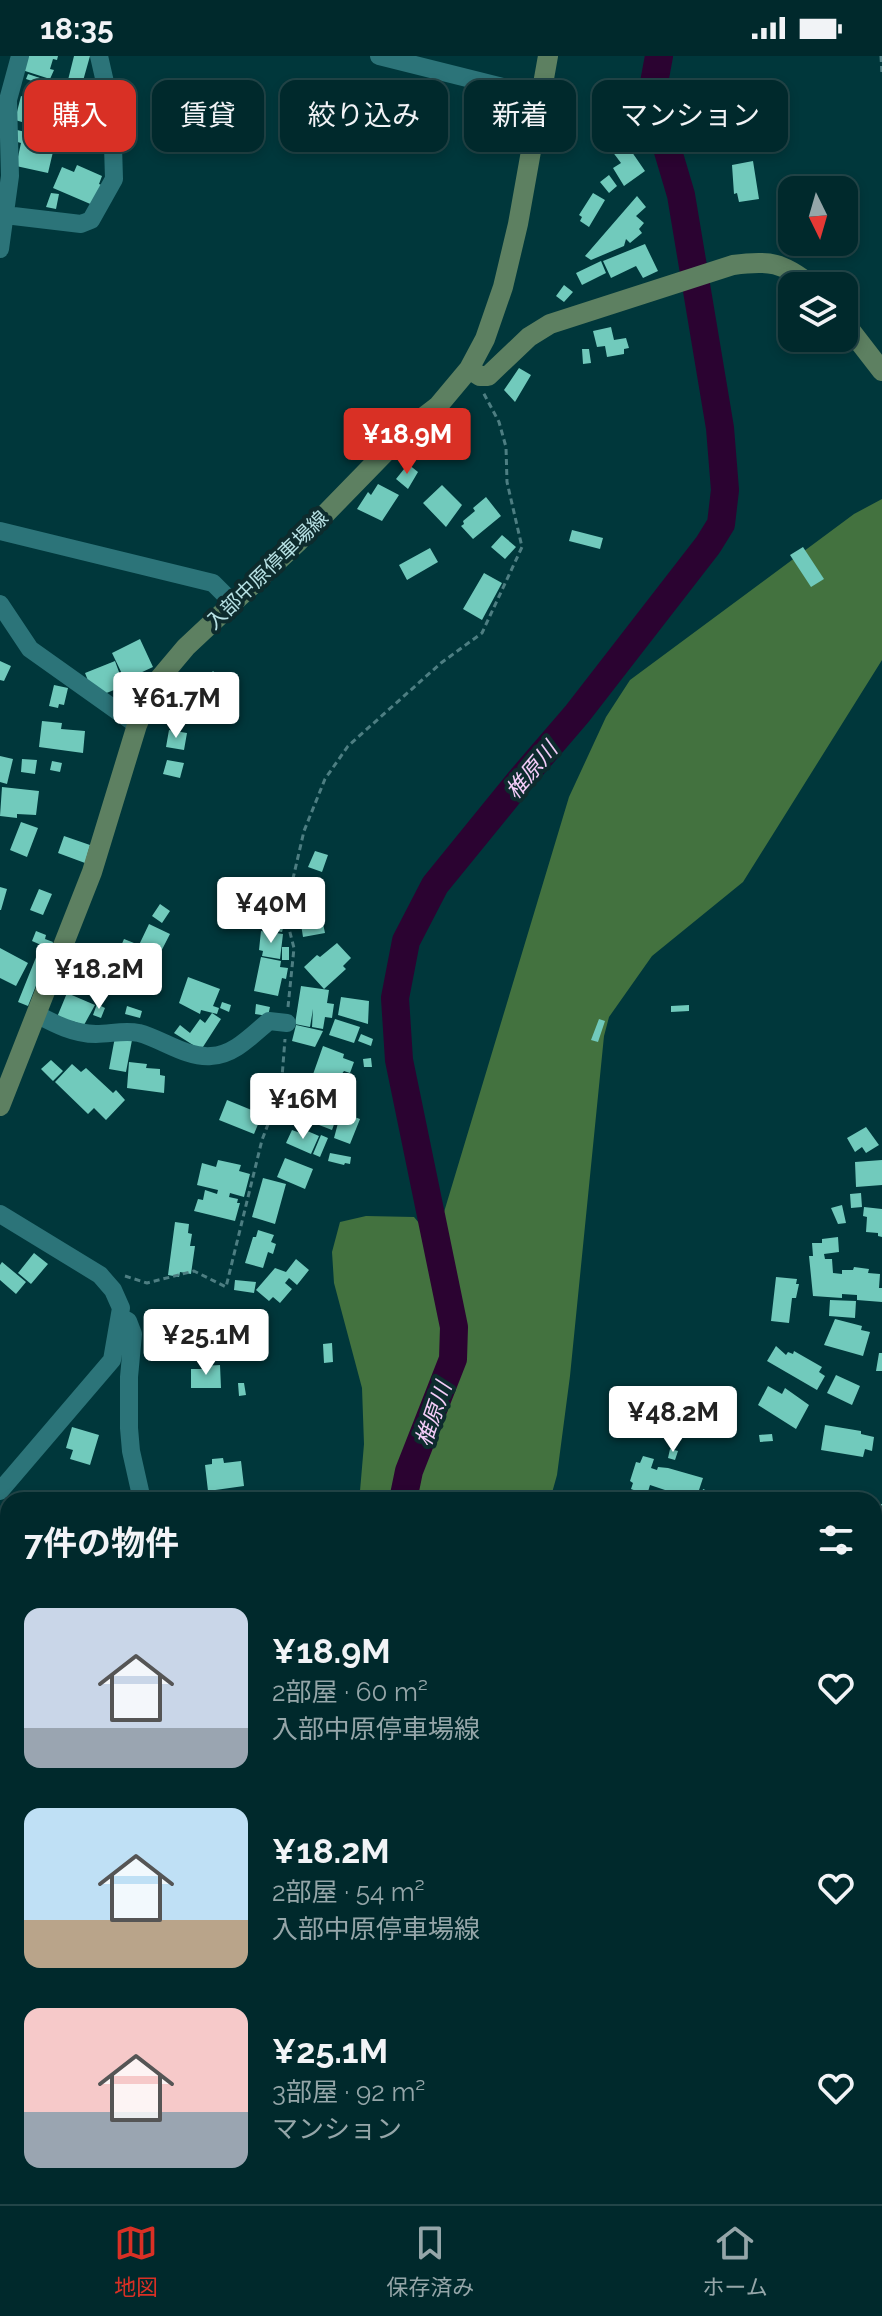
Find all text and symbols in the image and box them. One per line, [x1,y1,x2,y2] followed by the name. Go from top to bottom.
[40,11,114,46] text: 18:35
[24,80,136,152] chip: 購入
[152,80,264,152] chip: 賃貸
[280,80,448,152] chip: 絞り込み
[464,80,576,152] chip: 新着
[592,80,788,152] chip: マンション
[778,176,858,256] north arrow
[778,176,858,352] map controls
[778,272,858,352] button: layers
[342,408,472,476] pin: ¥18.9M
[362,419,452,449] text: ¥18.9M
[201,506,333,634] street label: 入部中原停車場線
[111,672,241,740] pin: ¥61.7M
[131,683,221,713] text: ¥61.7M
[500,735,563,804] water label: 椎原川
[224,877,318,945] pin: ¥40M
[235,888,307,918] text: ¥40M
[34,943,164,1011] pin: ¥18.2M
[54,954,144,984] text: ¥18.2M
[256,1073,350,1141] pin: ¥16M
[268,1084,338,1114] text: ¥16M
[141,1309,271,1377] pin: ¥25.1M
[162,1320,250,1350] text: ¥25.1M
[410,1377,457,1449] water label: 椎原川
[608,1386,738,1454] pin: ¥48.2M
[627,1397,719,1427] text: ¥48.2M
[814,1518,858,1562] icon: filters
[24,1523,179,1563] text: 7件の物件
[272,1631,391,1671] text: ¥18.9M
[88,1640,184,1736] icon: home
[814,1666,858,1710] icon: heart
[272,1677,428,1707] text: 2部屋 · 60 m²
[272,1714,480,1744] text: 入部中原停車場線
[272,1831,390,1871] text: ¥18.2M
[88,1840,184,1936] icon: home
[814,1866,858,1910] icon: heart
[272,1877,425,1907] text: 2部屋 · 54 m²
[272,1914,480,1944] text: 入部中原停車場線
[272,2031,388,2071] text: ¥25.1M
[88,2040,184,2136] icon: home
[814,2066,858,2110] icon: heart
[272,2077,425,2107] text: 3部屋 · 92 m²
[272,2114,402,2144] text: マンション
[114,2221,158,2301] tab: 地図
[386,2221,474,2301] tab: 保存済み
[703,2221,768,2301] tab: ホーム

